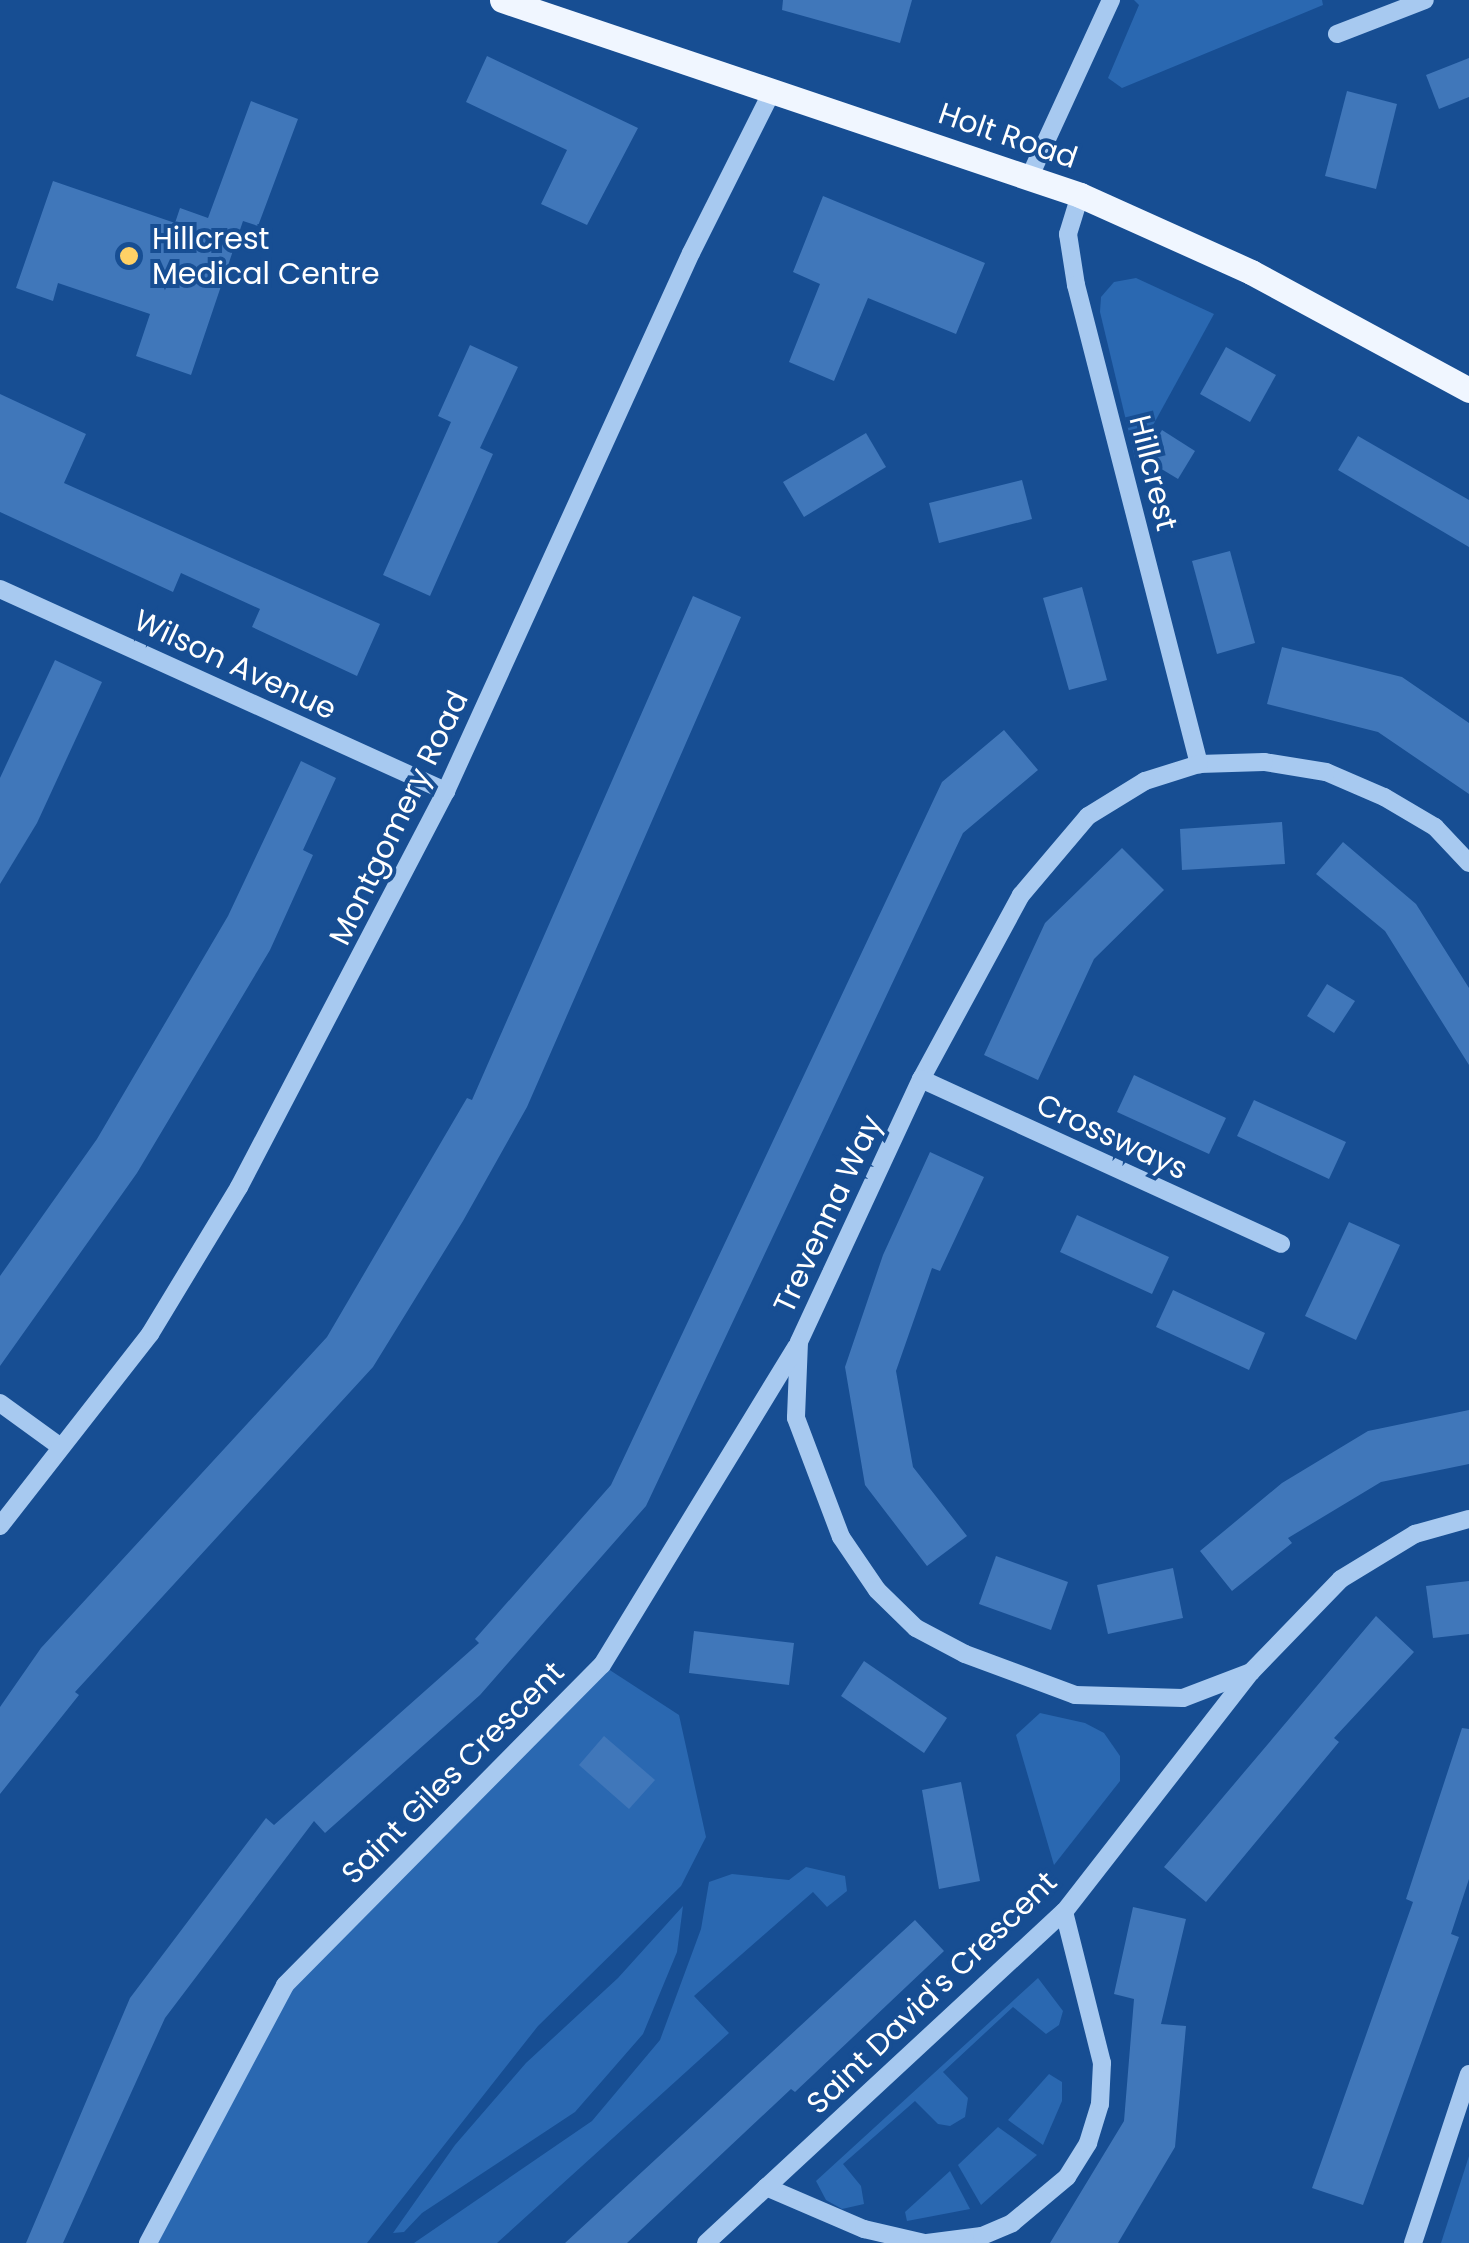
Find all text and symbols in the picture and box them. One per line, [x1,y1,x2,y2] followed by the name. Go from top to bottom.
[934,95,1082,177] street label: Holt Road
[152,221,380,292] place label: Hillcrest Medical Centre
[116,243,142,269] marker: Hillcrest Medical Centre
[1121,412,1185,534] street label: Hillcrest
[128,602,342,728] street label: Wilson Avenue
[322,685,476,951] street label: Montgomery Road
[1031,1086,1193,1188] street label: Crossways
[766,1109,890,1319] street label: Trevenna Way
[334,1654,572,1892] street label: Saint Giles Crescent
[800,1864,1064,2122] street label: Saint David's Crescent

